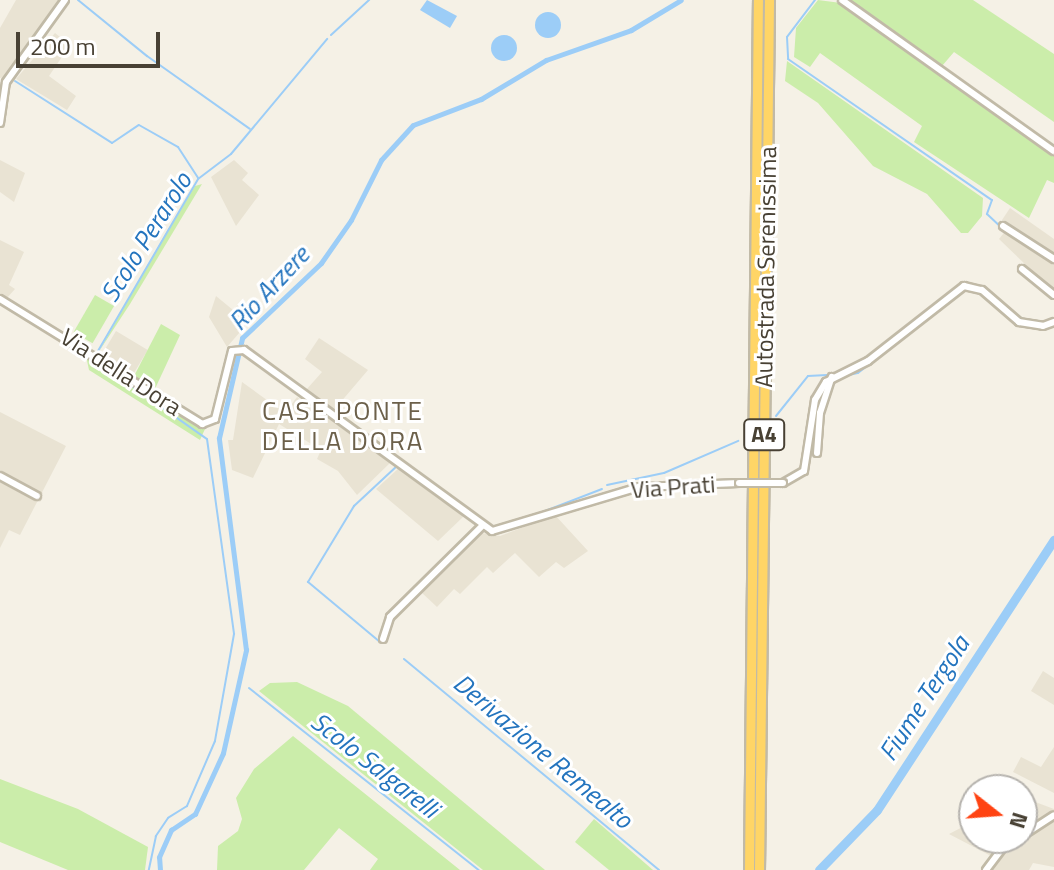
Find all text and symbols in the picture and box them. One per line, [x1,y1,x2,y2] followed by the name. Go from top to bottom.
[20,16,164,66] scale bar
[30,28,96,64] text: 200 m
[749,146,783,388] street label: Autostrada Serenissima
[94,167,198,307] water label: Scolo Perarolo
[222,239,316,337] water label: Rio Arzere
[55,322,187,422] street label: Via della Dora
[262,395,424,456] district label: CASE PONTE DELLA DORA
[742,417,786,453] road number: A4
[630,470,716,504] street label: Via Prati
[872,630,976,766] water label: Fiume Tergola
[447,667,639,835] water label: Derivazione Remealto
[305,705,445,825] water label: Scolo Salgarelli
[958,774,1038,854] north arrow
[1001,808,1038,833] text: N

